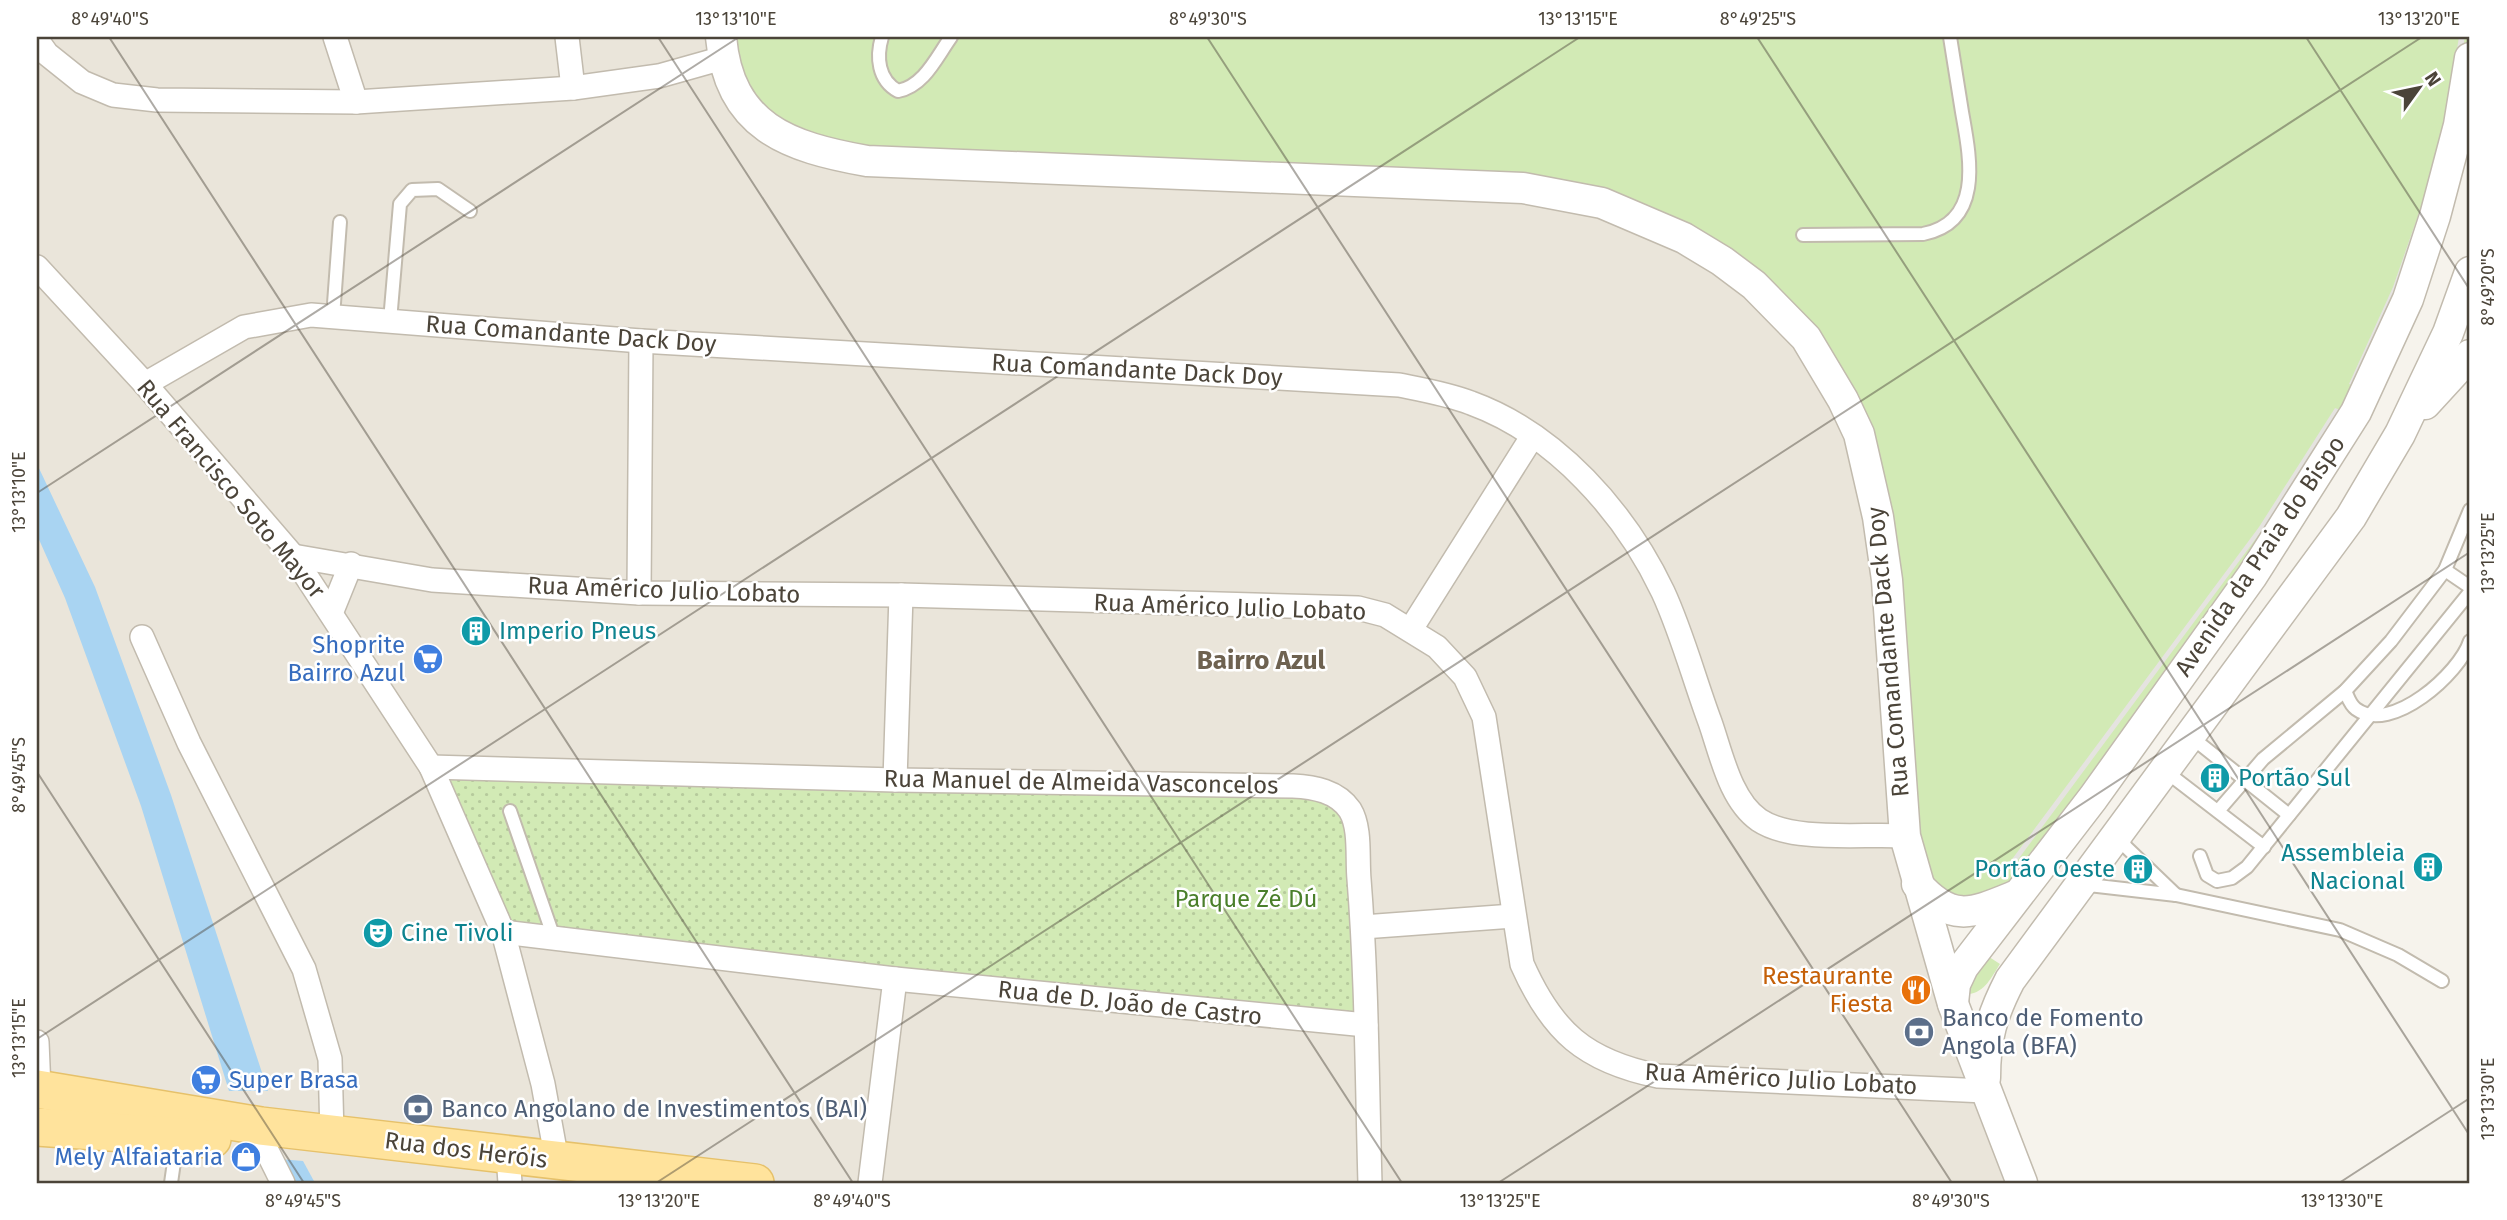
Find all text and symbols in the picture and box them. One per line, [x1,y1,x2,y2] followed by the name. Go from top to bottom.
[71,8,149,30] text: 8°49'40"S
[695,8,777,30] text: 13°13'10"E
[1169,8,1247,30] text: 8°49'30"S
[1538,8,1618,30] text: 13°13'15"E
[1720,8,1796,30] text: 8°49'25"S
[2378,8,2460,30] text: 13°13'20"E
[2384,52,2454,122] north arrow
[2420,67,2446,91] text: N
[2477,248,2499,326] text: 8°49'20"S
[425,310,717,358] street label: Rua Comandante Dack Doy
[991,348,1283,392] street label: Rua Comandante Dack Doy
[131,374,331,605] street label: Rua Francisco Soto Mayor
[2169,431,2351,681] street label: Avenida da Praia do Bispo
[8,451,30,533] text: 13°13'10"E
[1861,505,1915,798] street label: Rua Comandante Dack Doy
[2477,512,2499,594] text: 13°13'25"E
[527,571,801,609] street label: Rua Américo Julio Lobato
[1093,588,1367,626] street label: Rua Américo Julio Lobato
[459,614,493,648] building icon: Imperio Pneus
[499,617,656,645] place label: Imperio Pneus
[287,631,405,687] place label: Shoprite Bairro Azul
[411,642,445,676] supermarket icon: Shoprite Bairro Azul
[1197,645,1326,676] district label: Bairro Azul
[8,737,30,813] text: 8°49'45"S
[2198,761,2232,795] building icon: Portão Sul
[2238,764,2351,792] place label: Portão Sul
[883,765,1279,799] street label: Rua Manuel de Almeida Vasconcelos
[2281,839,2405,895] place label: Assembleia Nacional
[2411,850,2445,884] building icon: Assembleia Nacional
[2121,852,2155,886] building icon: Portão Oeste
[1974,855,2115,883] place label: Portão Oeste
[1175,885,1317,913] park label: Parque Zé Dú
[361,916,395,950] theatre icon: Cine Tivoli
[401,919,513,947] place label: Cine Tivoli
[1762,962,1893,1018] place label: Restaurante Fiesta
[1899,973,1933,1007] restaurant icon: Restaurante Fiesta
[996,975,1264,1031] street label: Rua de D. João de Castro
[8,998,30,1078] text: 13°13'15"E
[1942,1004,2144,1060] place label: Banco de Fomento Angola (BFA)
[1902,1015,1936,1049] bank icon: Banco de Fomento Angola (BFA)
[1644,1058,1918,1100] street label: Rua Américo Julio Lobato
[2477,1058,2499,1140] text: 13°13'30"E
[189,1063,223,1097] supermarket icon: Super Brasa
[229,1066,359,1094] place label: Super Brasa
[401,1092,435,1126] bank icon: Banco Angolano de Investimentos (BAI)
[441,1095,867,1123] place label: Banco Angolano de Investimentos (BAI)
[383,1126,549,1174] street label: Rua dos Heróis
[229,1140,263,1174] shop icon: Mely Alfaiataria
[54,1143,223,1171] place label: Mely Alfaiataria
[265,1190,341,1212] text: 8°49'45"S
[618,1190,700,1212] text: 13°13'20"E
[813,1190,891,1212] text: 8°49'40"S
[1459,1190,1541,1212] text: 13°13'25"E
[1912,1190,1990,1212] text: 8°49'30"S
[2301,1190,2383,1212] text: 13°13'30"E

